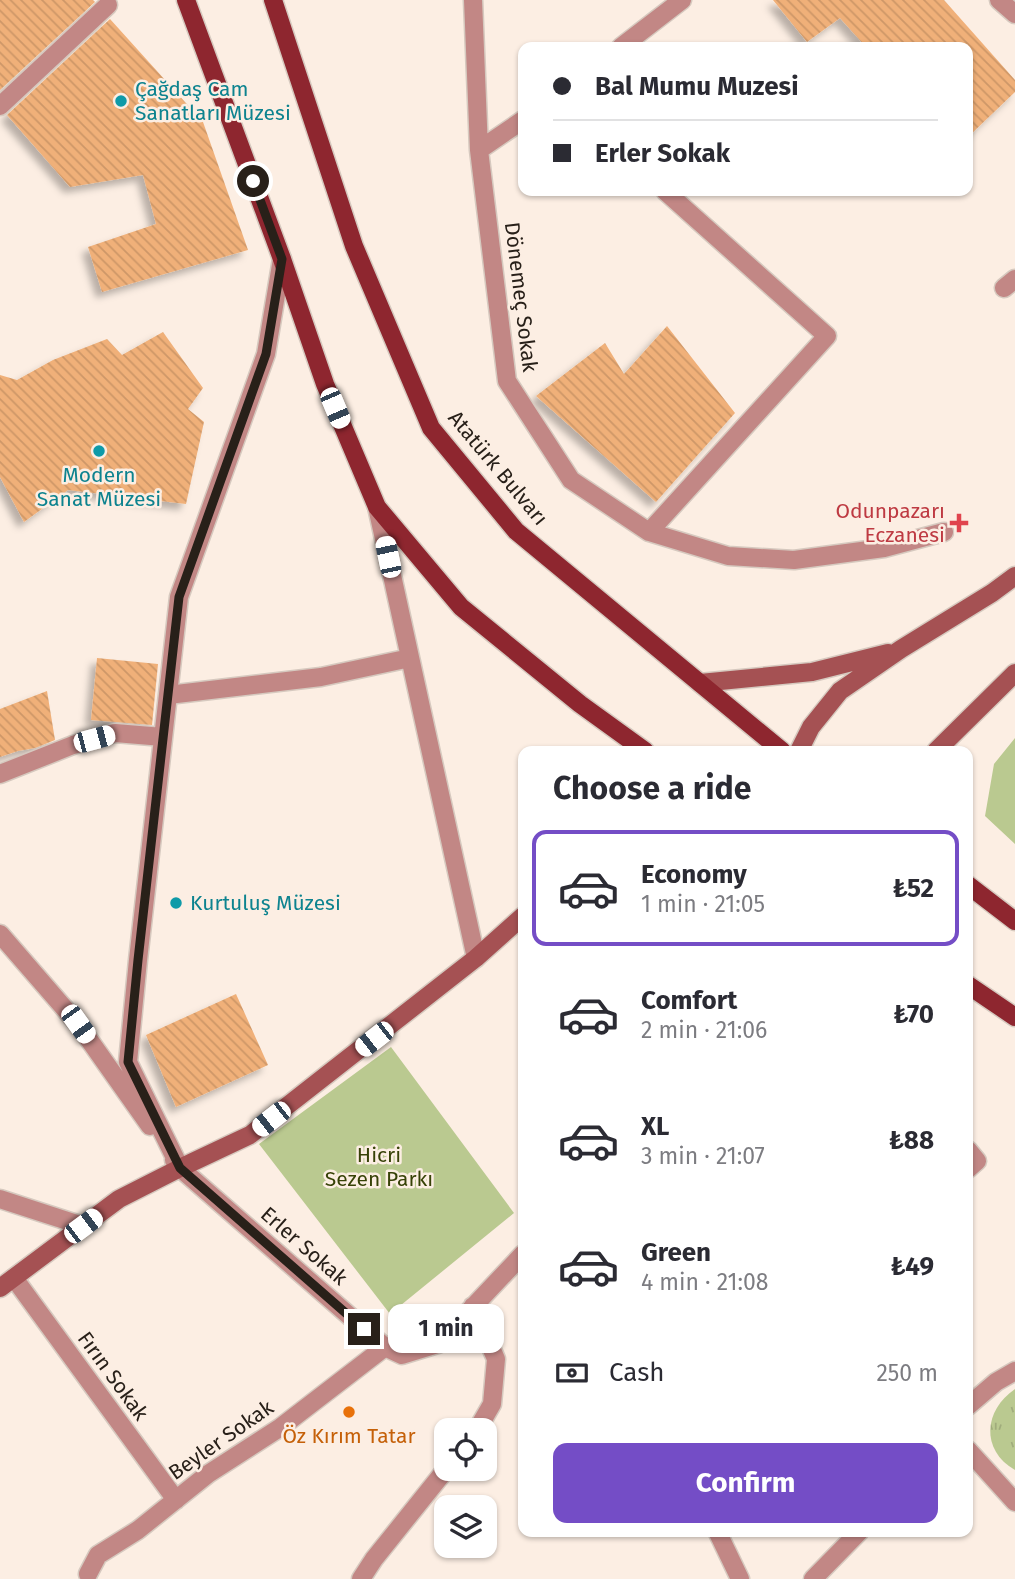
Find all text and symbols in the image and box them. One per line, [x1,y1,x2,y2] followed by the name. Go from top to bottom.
[595,71,798,102] text: Bal Mumu Muzesi
[135,76,291,126] place label: Çağdaş Cam Sanatları Müzesi
[113,93,129,109] marker: Çağdaş Cam Sanatları Müzesi
[595,138,730,169] text: Erler Sokak
[237,165,269,197] route start
[499,221,543,374] street label: Dönemeç Sokak
[318,385,353,431] car
[443,405,553,531] street label: Atatürk Bulvarı
[91,443,107,459] marker: Modern Sanat Müzesi
[37,462,161,512] place label: Modern Sanat Müzesi
[835,498,945,548] place label: Odunpazarı Eczanesi
[951,515,967,531] marker: Odunpazarı Eczanesi
[374,534,403,580] car
[71,723,118,755] car
[553,769,751,807] text: Choose a ride
[557,857,620,920] icon: car
[641,859,747,890] text: Economy
[893,873,934,904] text: ₺52
[190,890,341,916] place label: Kurtuluş Müzesi
[641,890,765,918] text: 1 min · 21:05
[168,895,184,911] marker: Kurtuluş Müzesi
[557,983,620,1046] icon: car
[641,985,737,1016] text: Comfort
[893,999,934,1030] text: ₺70
[58,1001,99,1047] car
[641,1016,767,1044] text: 2 min · 21:06
[351,1018,398,1060] car
[248,1098,295,1140] car
[557,1109,620,1172] icon: car
[641,1111,669,1142] text: XL
[889,1125,934,1156] text: ₺88
[325,1142,433,1192] park label: Hicri Sezen Parkı
[641,1142,765,1170] text: 3 min · 21:07
[255,1201,353,1291] street label: Erler Sokak
[60,1205,107,1247] car
[557,1235,620,1298] icon: car
[641,1237,711,1268] text: Green
[891,1251,934,1282] text: ₺49
[641,1268,769,1296] text: 4 min · 21:08
[388,1304,504,1354] callout: 1 min
[348,1313,380,1345] route end
[418,1314,474,1342] text: 1 min
[72,1326,154,1426] street label: Fırın Sokak
[553,1354,591,1392] icon: cash
[609,1357,665,1388] text: Cash
[876,1359,938,1387] text: 250 m
[164,1394,279,1486] street label: Beyler Sokak
[341,1404,357,1420] marker: Öz Kırım Tatar
[434,1418,497,1558] map controls
[434,1418,497,1481] button: locate
[282,1423,416,1449] place label: Öz Kırım Tatar
[553,1443,938,1523] button: Confirm
[434,1495,497,1558] button: layers

